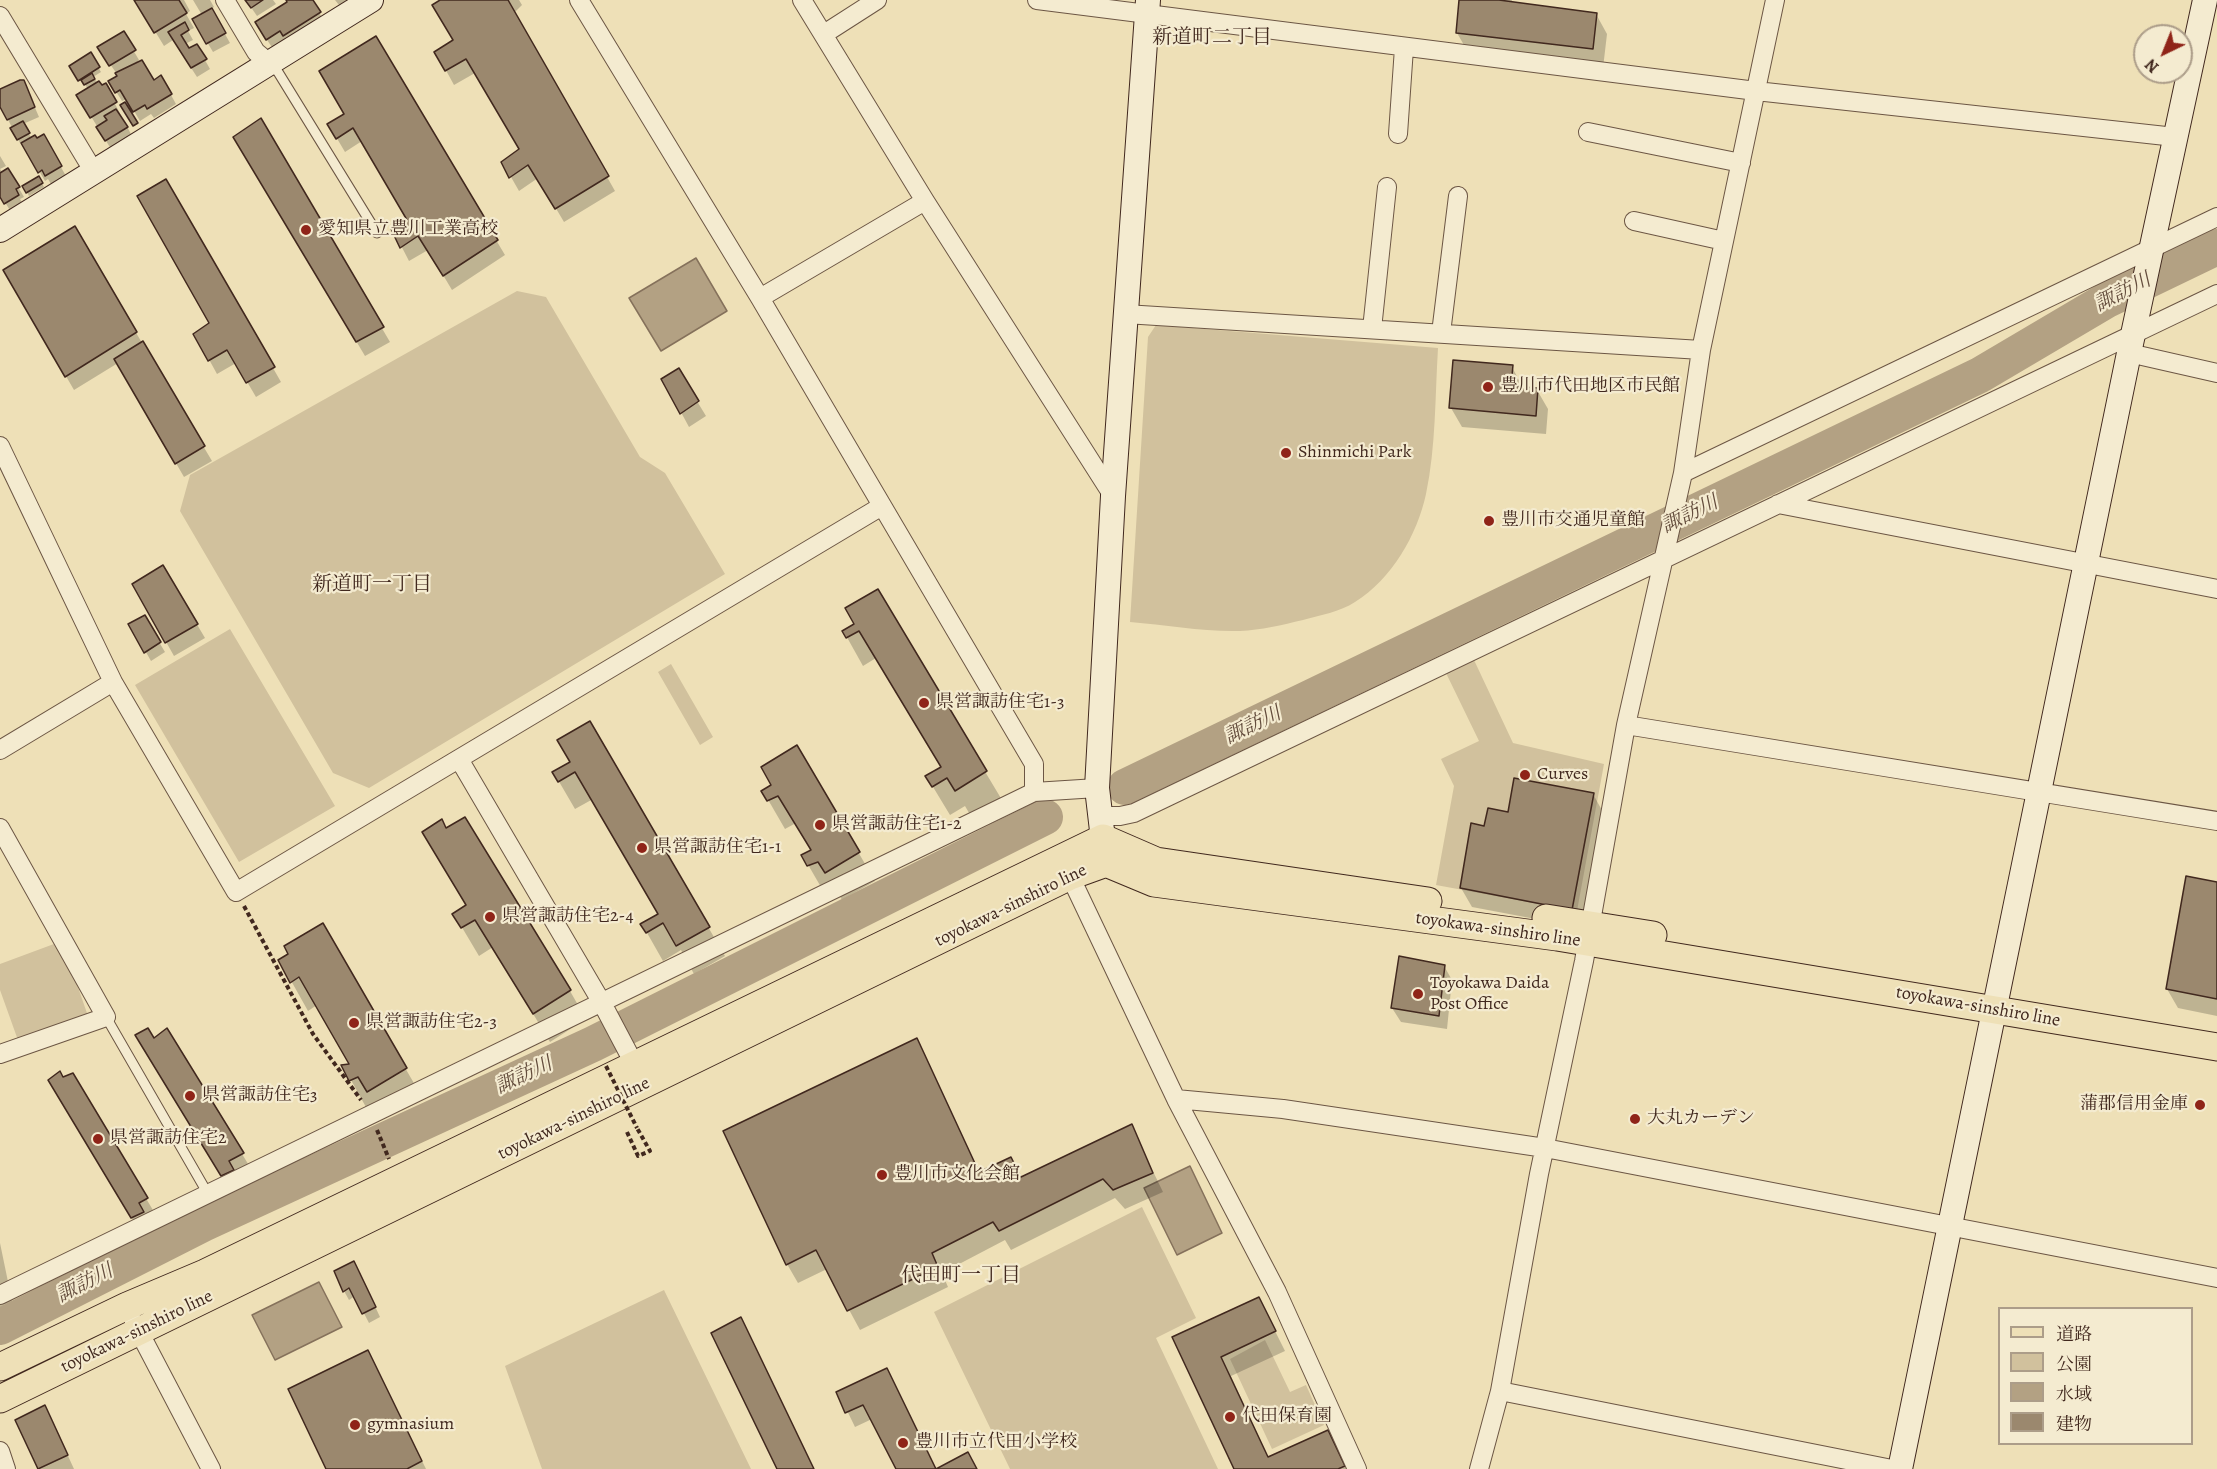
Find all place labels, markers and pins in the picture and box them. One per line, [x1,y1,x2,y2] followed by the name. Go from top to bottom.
[318,219,498,241] place label: 愛知県立豊川工業高校
[299,223,313,237] marker: 愛知県立豊川工業高校
[1500,376,1680,398] place label: 豊川市代田地区市民館
[1481,380,1495,394] marker: 豊川市代田地区市民館
[1298,442,1412,464] place label: Shinmichi Park
[1279,446,1293,460] marker: Shinmichi Park
[1501,510,1645,532] place label: 豊川市交通児童館
[1482,514,1496,528] marker: 豊川市交通児童館
[936,692,1064,714] place label: 県営諏訪住宅1-3
[917,696,931,710] marker: 県営諏訪住宅1-3
[1537,764,1588,786] place label: Curves
[1518,768,1532,782] marker: Curves
[832,814,962,836] place label: 県営諏訪住宅1-2
[813,818,827,832] marker: 県営諏訪住宅1-2
[654,837,781,859] place label: 県営諏訪住宅1-1
[635,841,649,855] marker: 県営諏訪住宅1-1
[502,906,634,928] place label: 県営諏訪住宅2-4
[483,910,497,924] marker: 県営諏訪住宅2-4
[1430,973,1549,1016] place label: Toyokawa Daida Post Office
[1411,987,1425,1001] marker: Toyokawa Daida Post Office
[366,1012,497,1034] place label: 県営諏訪住宅2-3
[347,1016,361,1030] marker: 県営諏訪住宅2-3
[202,1085,317,1107] place label: 県営諏訪住宅3
[183,1089,197,1103] marker: 県営諏訪住宅3
[2080,1094,2188,1116] place label: 蒲郡信用金庫
[2193,1098,2207,1112] marker: 蒲郡信用金庫
[1647,1108,1755,1130] place label: 大丸カーデン
[1628,1112,1642,1126] marker: 大丸カーデン
[110,1128,227,1150] place label: 県営諏訪住宅2
[91,1132,105,1146] marker: 県営諏訪住宅2
[894,1164,1020,1186] place label: 豊川市文化会館
[875,1168,889,1182] marker: 豊川市文化会館
[1242,1406,1332,1428] place label: 代田保育園
[1223,1410,1237,1424] marker: 代田保育園
[367,1414,454,1436] place label: gymnasium
[348,1418,362,1432] marker: gymnasium
[915,1432,1077,1454] place label: 豊川市立代田小学校
[896,1436,910,1450] marker: 豊川市立代田小学校

